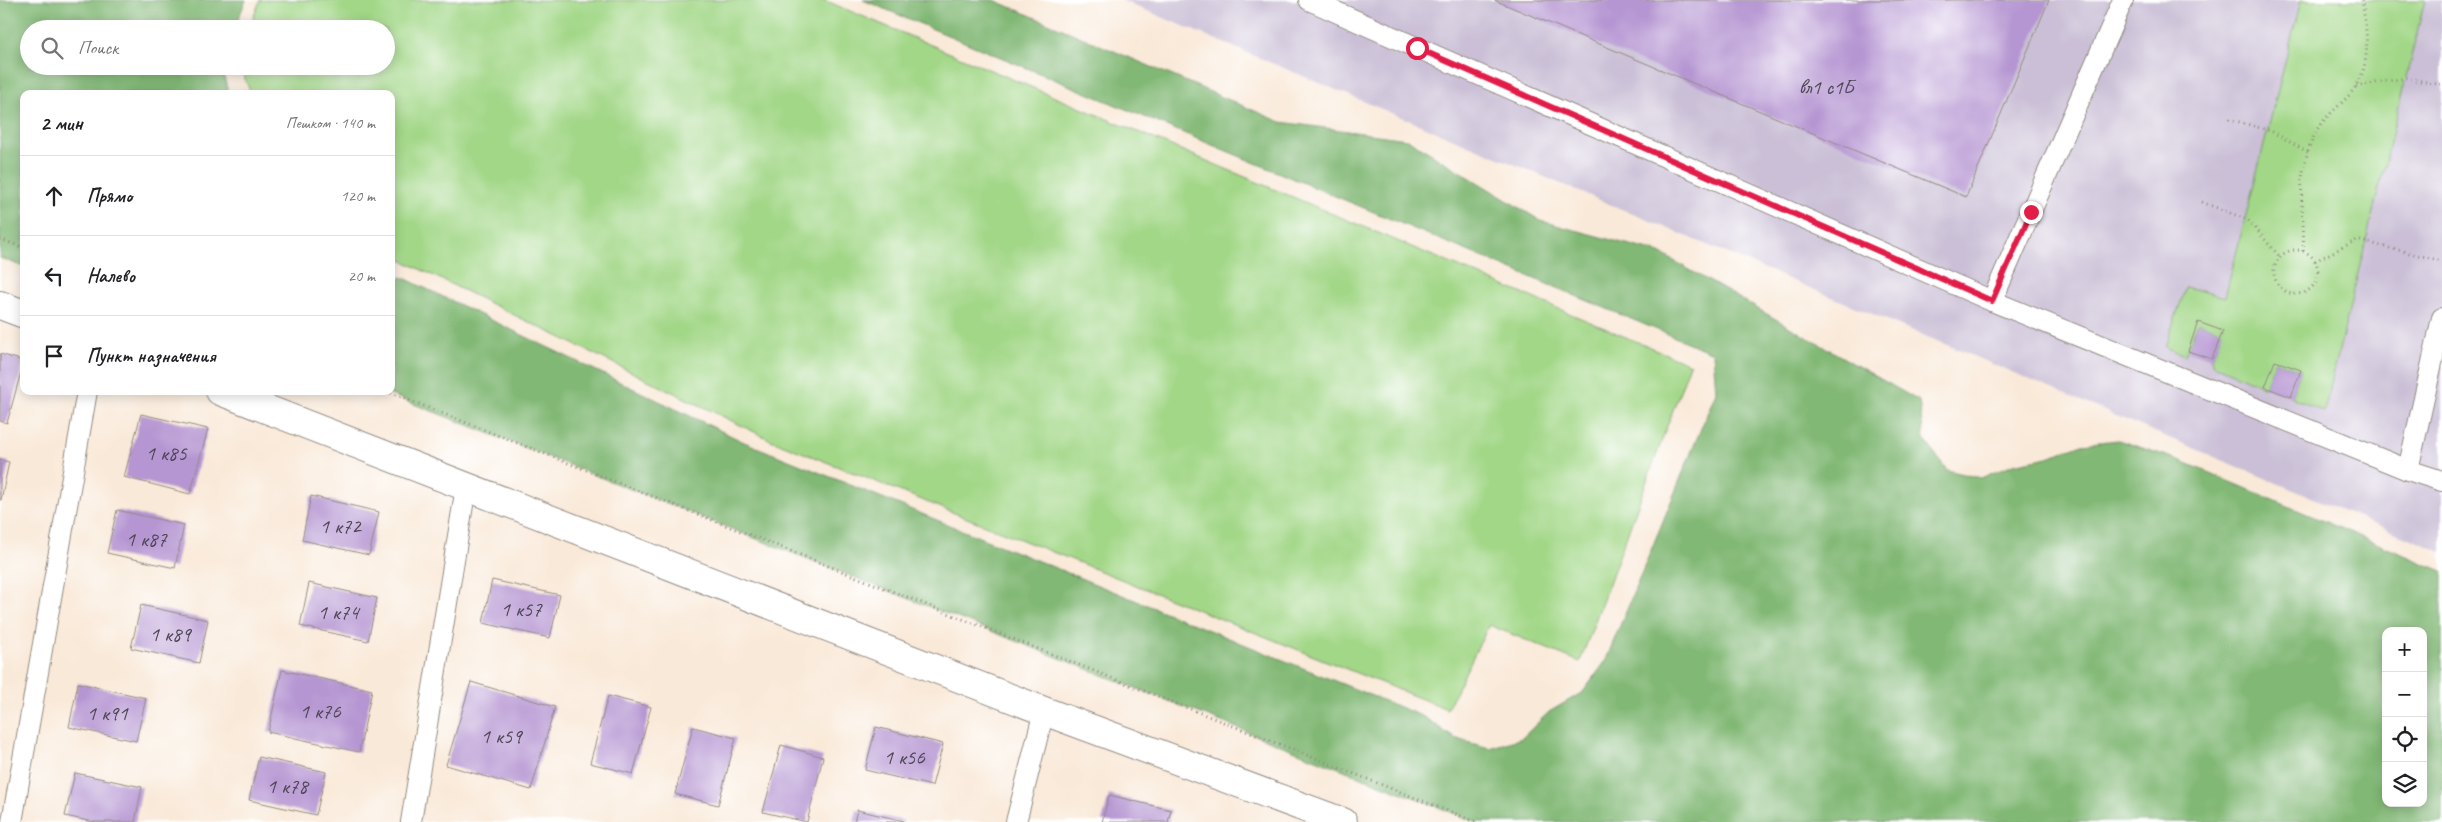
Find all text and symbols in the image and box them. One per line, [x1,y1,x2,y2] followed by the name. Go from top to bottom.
[20,20,395,75] search box
[38,34,66,62] icon: search
[78,36,118,60] text: Поиск
[1406,37,1429,60] route start
[1799,74,1857,100] house number: вл1 с1Б
[40,110,83,136] text: 2 мин
[286,113,375,133] text: Пешком · 140 m
[40,182,68,210] icon: ahead
[87,184,132,208] text: Прямо
[341,186,375,206] text: 120 m
[2020,201,2043,224] route end
[40,262,68,290] icon: left
[87,264,135,288] text: Налево
[348,266,375,286] text: 20 m
[40,342,68,370] icon: arrive
[87,344,216,368] text: Пункт назначения
[145,440,188,466] house number: 1 к85
[319,513,362,539] house number: 1 к72
[125,526,168,552] house number: 1 к87
[500,596,543,622] house number: 1 к57
[317,599,361,625] house number: 1 к74
[149,621,192,647] house number: 1 к89
[2382,627,2427,807] map controls
[2382,627,2427,672] button: +
[2382,672,2427,717] button: −
[299,698,341,724] house number: 1 к76
[86,700,129,726] house number: 1 к91
[2382,717,2427,762] button: locate
[480,723,523,749] house number: 1 к59
[883,744,925,770] house number: 1 к56
[2382,762,2427,807] button: layers
[266,773,310,799] house number: 1 к78

